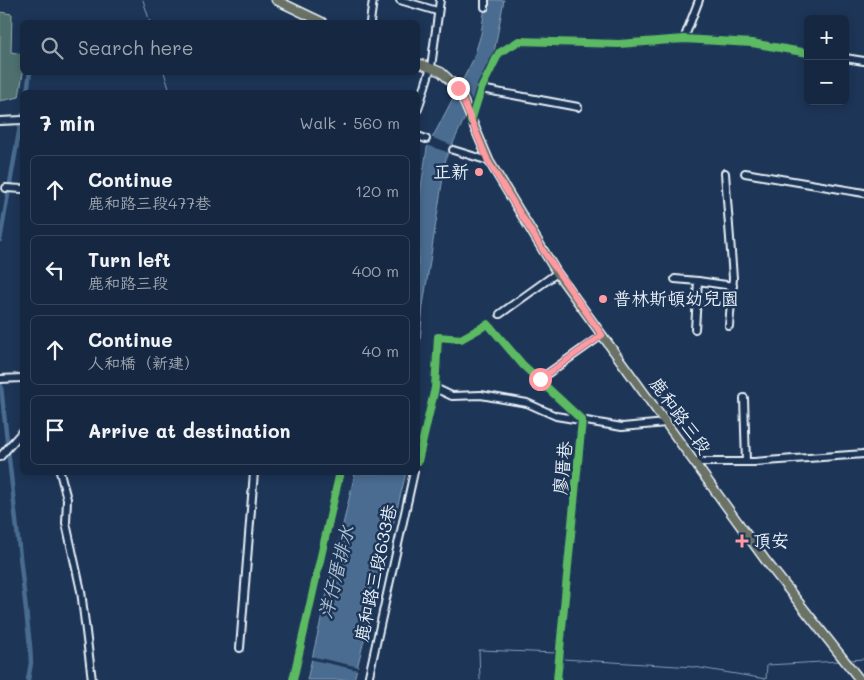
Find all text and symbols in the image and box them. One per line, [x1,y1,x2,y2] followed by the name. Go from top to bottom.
[804,15,849,105] map controls
[804,15,849,60] button: +
[20,20,420,75] search box
[38,34,66,62] icon: search
[78,35,194,60] text: Search here
[804,60,849,105] button: −
[447,77,470,100] route end
[40,109,95,136] text: 7 min
[300,112,400,133] text: Walk · 560 m
[433,159,469,183] place label: 正新
[473,166,485,178] marker: 正新
[88,167,173,192] text: Continue
[41,176,69,204] icon: ahead
[355,180,399,201] text: 120 m
[88,192,211,213] text: 鹿和路三段477巷
[88,247,171,272] text: Turn left
[41,256,69,284] icon: left
[352,260,399,281] text: 400 m
[88,272,168,293] text: 鹿和路三段
[613,286,739,310] place label: 普林斯頓幼兒園
[597,293,609,305] marker: 普林斯頓幼兒園
[88,327,173,352] text: Continue
[41,336,69,364] icon: ahead
[362,340,399,361] text: 40 m
[88,352,200,373] text: 人和橋（新建）
[529,368,552,391] route start
[645,372,717,459] street label: 鹿和路三段
[41,416,69,444] icon: arrive
[88,418,291,443] text: Arrive at destination
[547,440,577,496] street label: 廖厝巷
[349,502,401,644] street label: 鹿和路三段633巷
[312,522,359,621] water label: 洋仔厝排水
[753,528,789,552] place label: 頂安
[735,534,749,548] marker: 頂安

